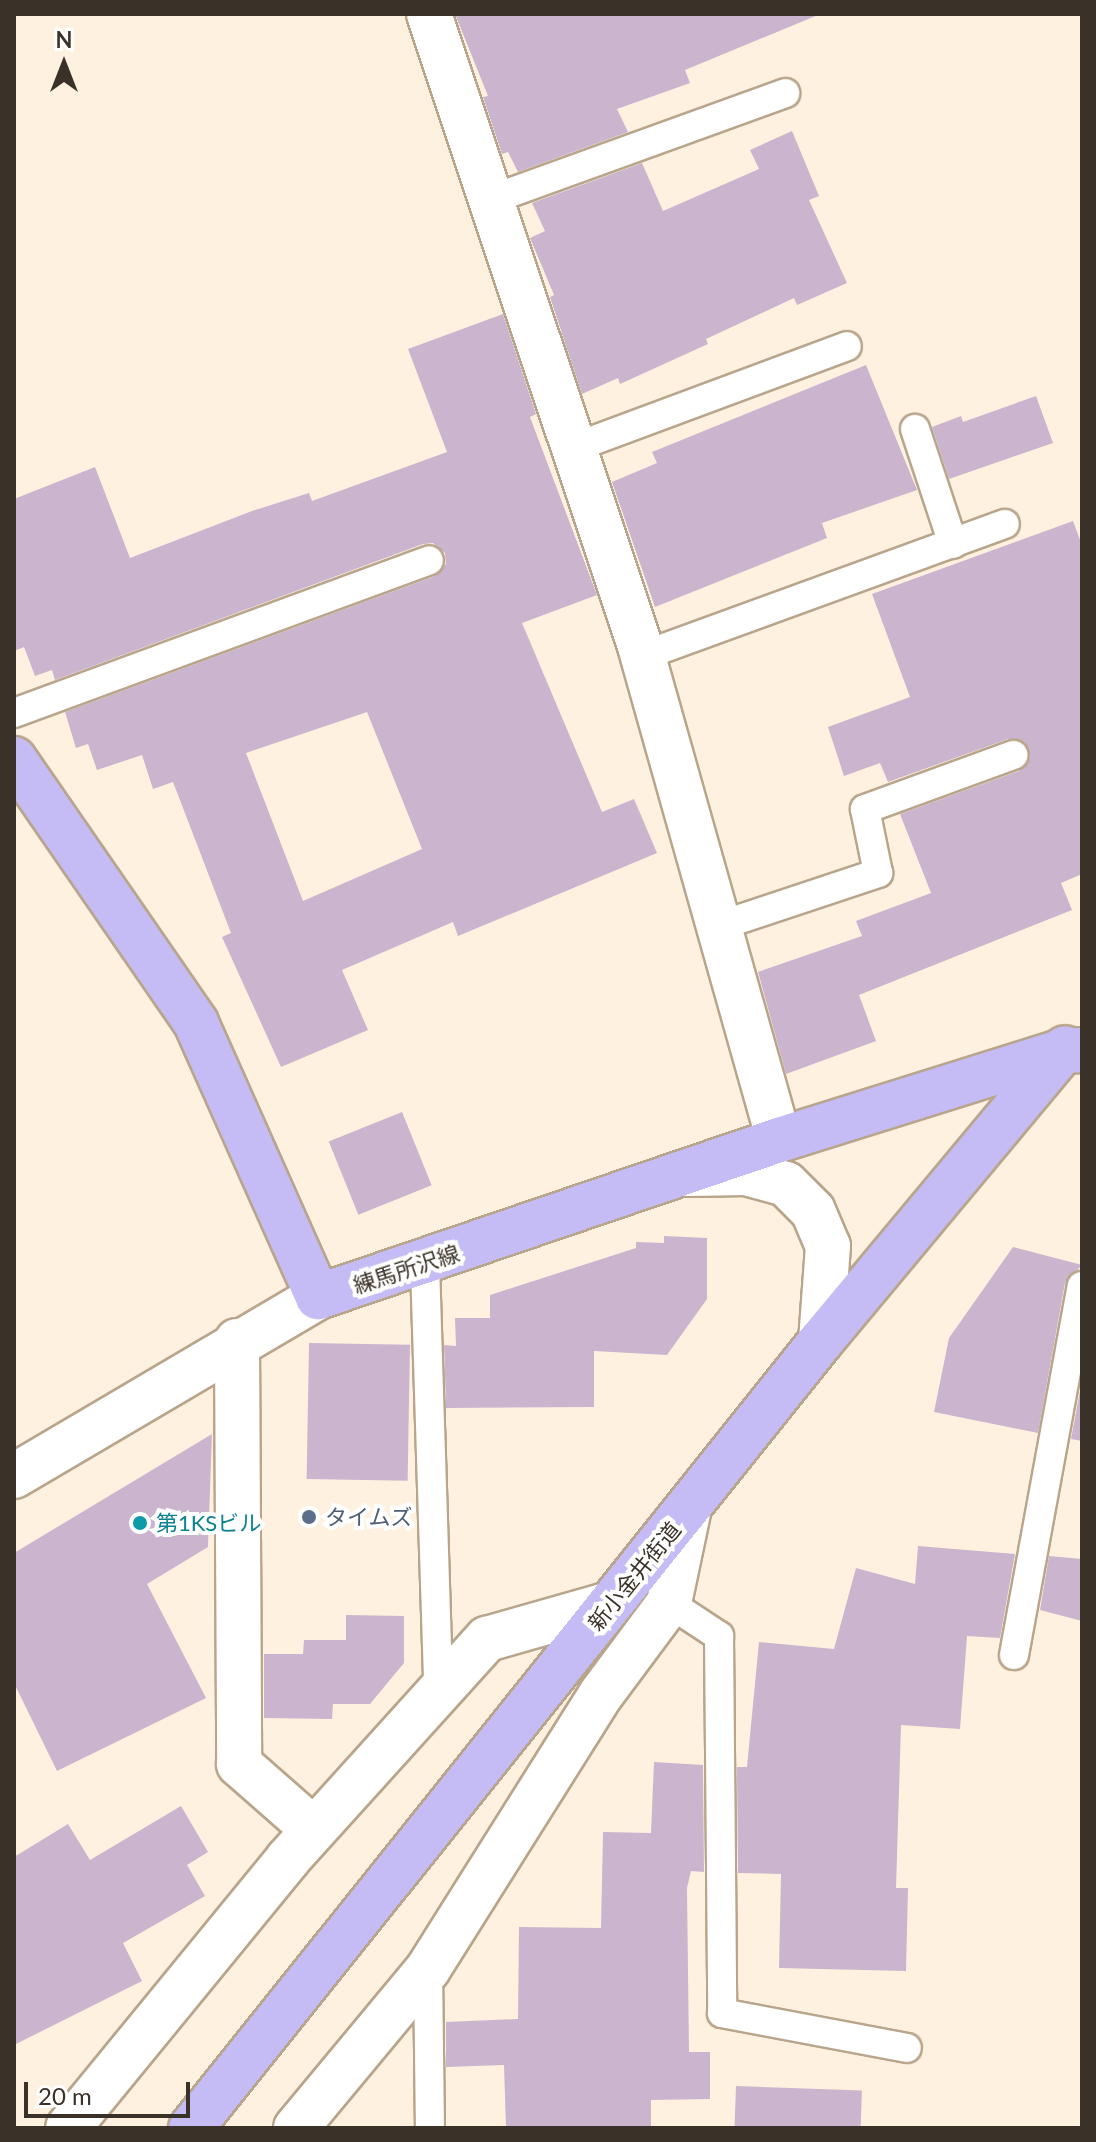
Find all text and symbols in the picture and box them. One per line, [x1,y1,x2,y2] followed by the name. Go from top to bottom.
[24,24,104,104] north arrow
[56,26,72,53] text: N
[350,1239,462,1299] street label: 練馬所沢線
[325,1504,413,1530] place label: タイムズ
[300,1508,318,1526] marker: タイムズ
[156,1510,261,1536] place label: 第1KSビル
[131,1514,149,1532] marker: 第1KSビル
[582,1516,686,1636] street label: 新小金井街道
[28,2066,194,2116] scale bar
[38,2081,92,2110] text: 20 m

